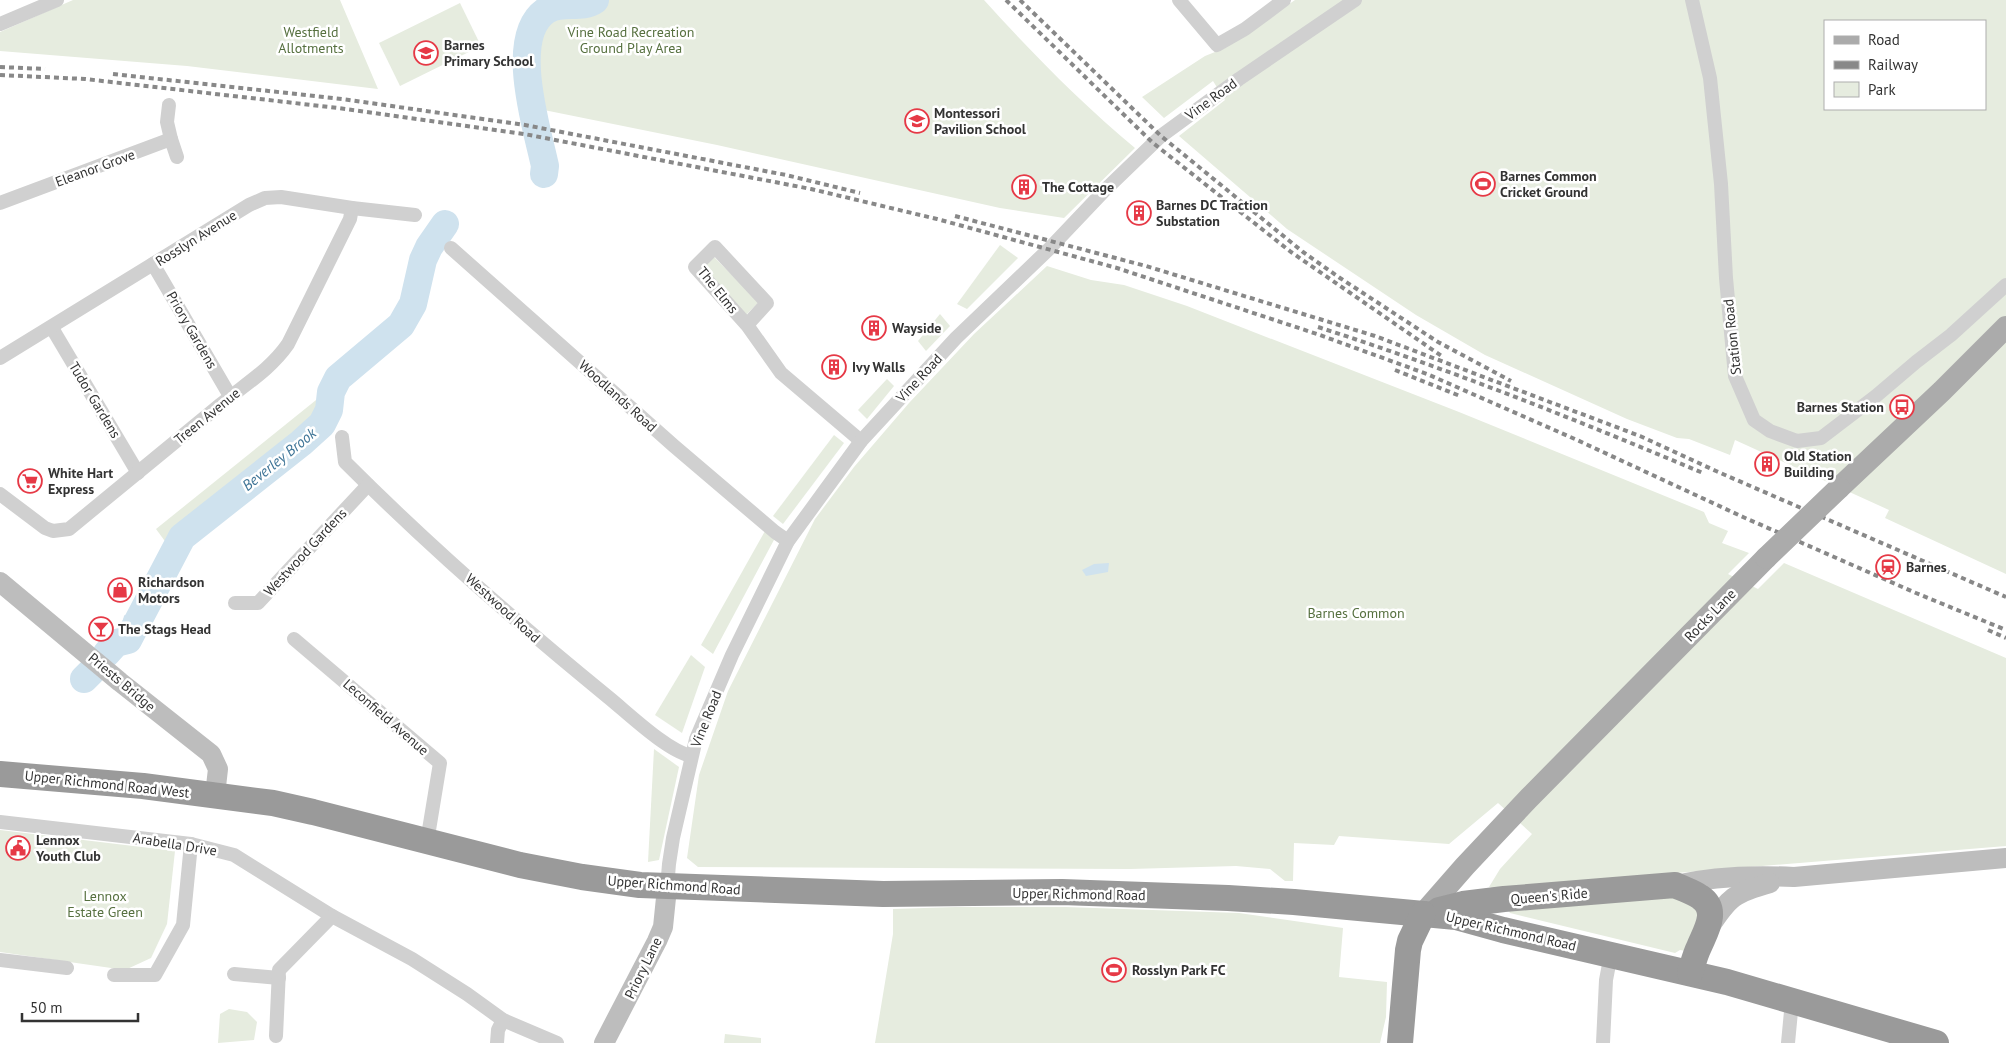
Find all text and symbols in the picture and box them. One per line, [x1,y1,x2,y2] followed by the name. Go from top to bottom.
[1824,20,1986,110] legend
[278,23,344,57] park label: Westfield Allotments
[567,23,695,57] park label: Vine Road Recreation Ground Play Area
[1868,30,1900,49] text: Road
[444,36,534,70] place label: Barnes Primary School
[413,40,439,66] school or university icon: Barnes Primary School
[1868,55,1918,74] text: Railway
[1181,74,1241,124] street label: Vine Road
[1868,80,1896,99] text: Park
[934,104,1027,138] place label: Montessori Pavilion School
[904,108,930,134] school or university icon: Montessori Pavilion School
[53,145,137,191] street label: Eleanor Grove
[1500,167,1597,201] place label: Barnes Common Cricket Ground
[1470,171,1496,197] sports icon: Barnes Common Cricket Ground
[1011,174,1037,200] building icon: The Cottage
[1042,178,1114,196] place label: The Cottage
[1156,196,1268,230] place label: Barnes DC Traction Substation
[1126,200,1152,226] building icon: Barnes DC Traction Substation
[152,206,240,270] street label: Rosslyn Avenue
[694,263,742,317] street label: The Elms
[163,288,221,372] street label: Priory Gardens
[1719,298,1745,376] street label: Station Road
[861,315,887,341] building icon: Wayside
[892,319,941,337] place label: Wayside
[891,350,946,407] street label: Vine Road
[821,354,847,380] building icon: Ivy Walls
[575,356,661,436] street label: Woodlands Road
[852,358,905,376] place label: Ivy Walls
[65,359,125,442] street label: Tudor Gardens
[170,384,244,448] street label: Treen Avenue
[1889,394,1915,420] bus stop icon: Barnes Station
[1797,398,1884,416] place label: Barnes Station
[238,423,321,495] water label: Beverley Brook
[1784,447,1852,481] place label: Old Station Building
[1754,451,1780,477] building icon: Old Station Building
[48,464,113,498] place label: White Hart Express
[17,468,43,494] supermarket icon: White Hart Express
[260,504,350,600] street label: Westwood Gardens
[1875,554,1901,580] station icon: Barnes
[1906,558,1947,576] place label: Barnes
[462,570,544,646] street label: Westwood Road
[138,573,204,607] place label: Richardson Motors
[107,577,133,603] shop icon: Richardson Motors
[1680,585,1740,645] street label: Rocks Lane
[1307,604,1405,622] park label: Barnes Common
[88,616,114,642] bar icon: The Stags Head
[118,620,211,638] place label: The Stags Head
[85,649,159,715] street label: Priests Bridge
[339,675,433,759] street label: Leconfield Avenue
[686,688,726,751] street label: Vine Road
[24,766,191,802] street label: Upper Richmond Road West
[132,828,218,860] street label: Arabella Drive
[35,831,101,865] place label: Lennox Youth Club
[5,835,31,861] public building icon: Lennox Youth Club
[607,871,741,899] street label: Upper Richmond Road
[1012,884,1146,904] street label: Upper Richmond Road
[1510,884,1588,908] street label: Queen's Ride
[67,887,143,921] park label: Lennox Estate Green
[1444,907,1578,955] street label: Upper Richmond Road
[620,934,666,1002] street label: Priory Lane
[1101,957,1127,983] sports icon: Rosslyn Park FC
[1132,961,1226,979] place label: Rosslyn Park FC
[22,990,139,1022] scale bar
[30,998,63,1017] text: 50 m

